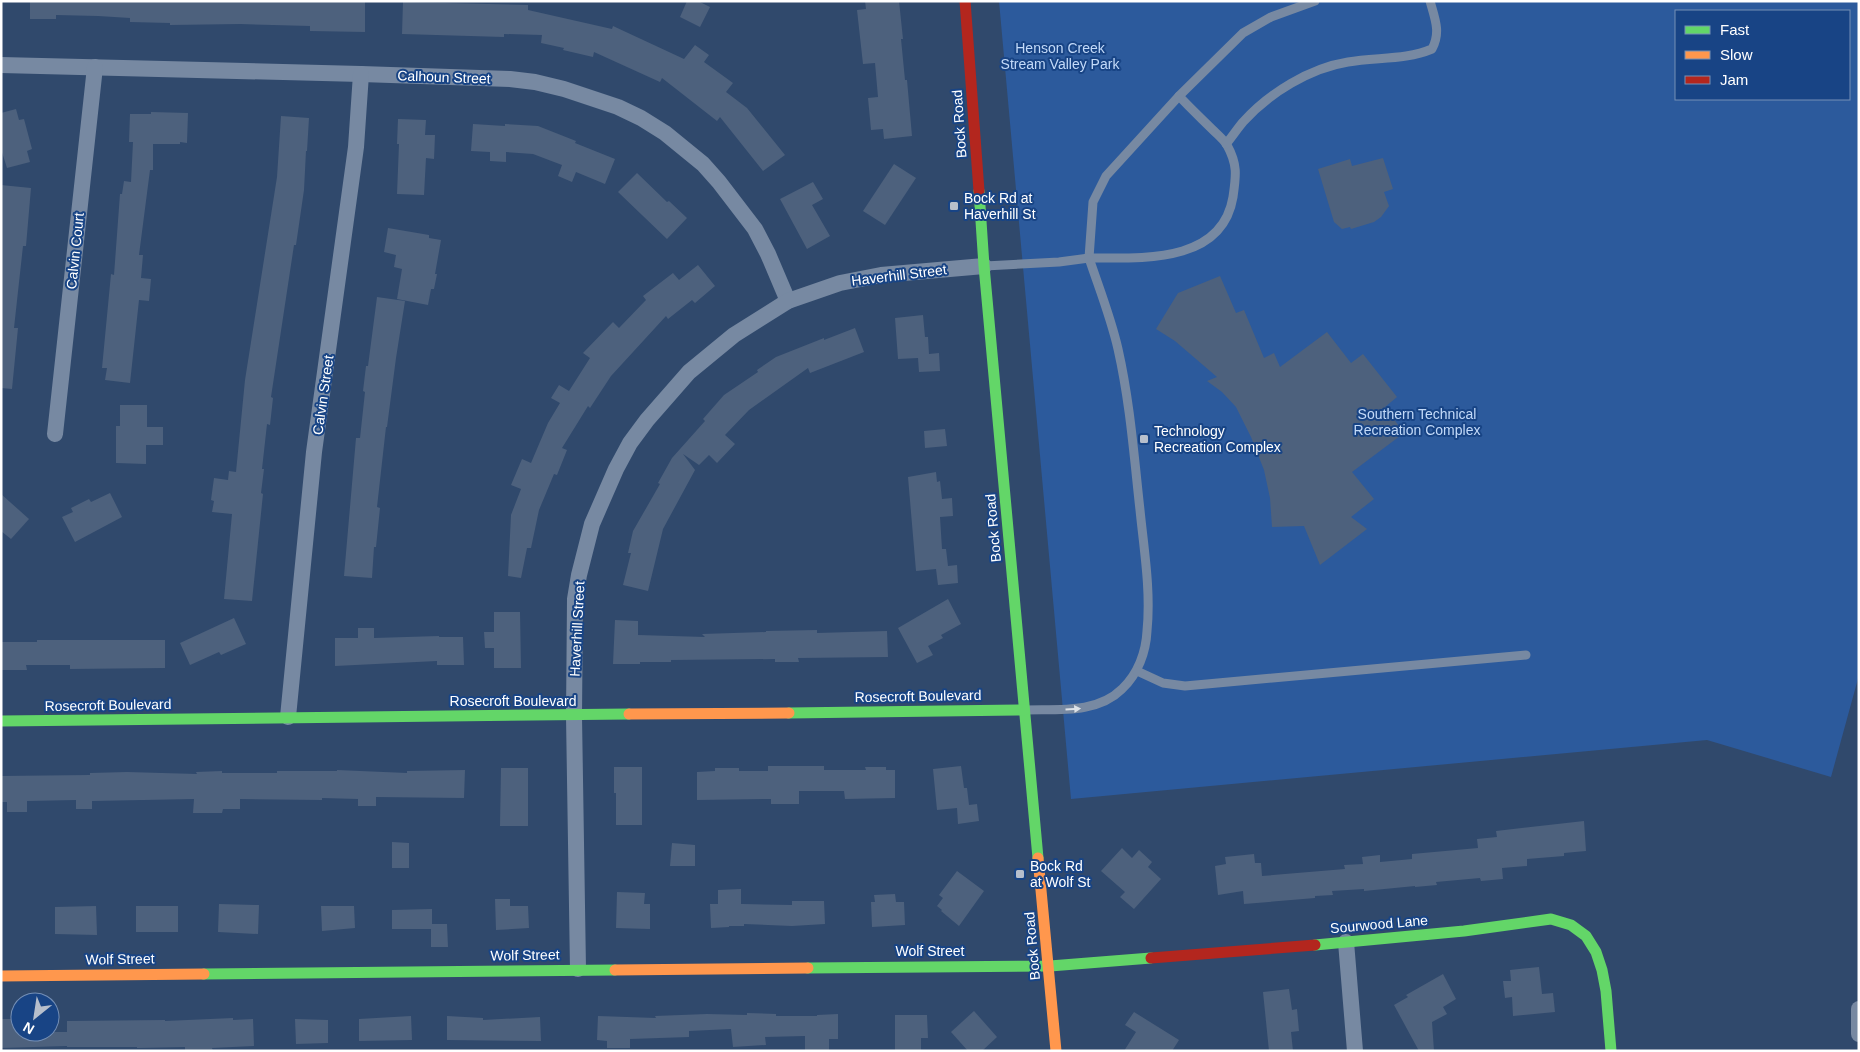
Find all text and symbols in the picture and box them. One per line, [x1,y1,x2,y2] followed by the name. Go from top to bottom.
[1675,10,1850,100] legend
[1720,21,1750,38] text: Fast
[1001,40,1120,72] park label: Henson Creek Stream Valley Park
[1720,46,1753,63] text: Slow
[397,67,491,87] street label: Calhoun Street
[1720,71,1748,88] text: Jam
[949,89,969,159] street label: Bock Road
[964,190,1036,222] place label: Bock Rd at Haverhill St
[948,200,960,212] marker: Bock Rd at Haverhill St
[63,212,87,290] street label: Calvin Court
[851,261,948,289] street label: Haverhill Street
[310,354,337,436] street label: Calvin Street
[1354,406,1480,438] park label: Southern Technical Recreation Complex
[1154,423,1281,455] place label: Technology Recreation Complex
[1138,433,1150,445] marker: Technology Recreation Complex
[982,493,1004,563] street label: Bock Road
[567,581,587,677] street label: Haverhill Street
[854,687,982,705] street label: Rosecroft Boulevard
[450,693,576,709] street label: Rosecroft Boulevard
[44,696,172,714] street label: Rosecroft Boulevard
[1065,704,1081,712] one-way arrow
[1030,858,1091,890] place label: Bock Rd at Wolf St
[1014,868,1026,880] marker: Bock Rd at Wolf St
[1021,911,1043,981] street label: Bock Road
[1329,912,1429,936] street label: Sourwood Lane
[896,943,965,959] street label: Wolf Street
[490,946,560,964] street label: Wolf Street
[85,950,155,968] street label: Wolf Street
[10,992,60,1042] north arrow
[20,1019,37,1038] text: N

